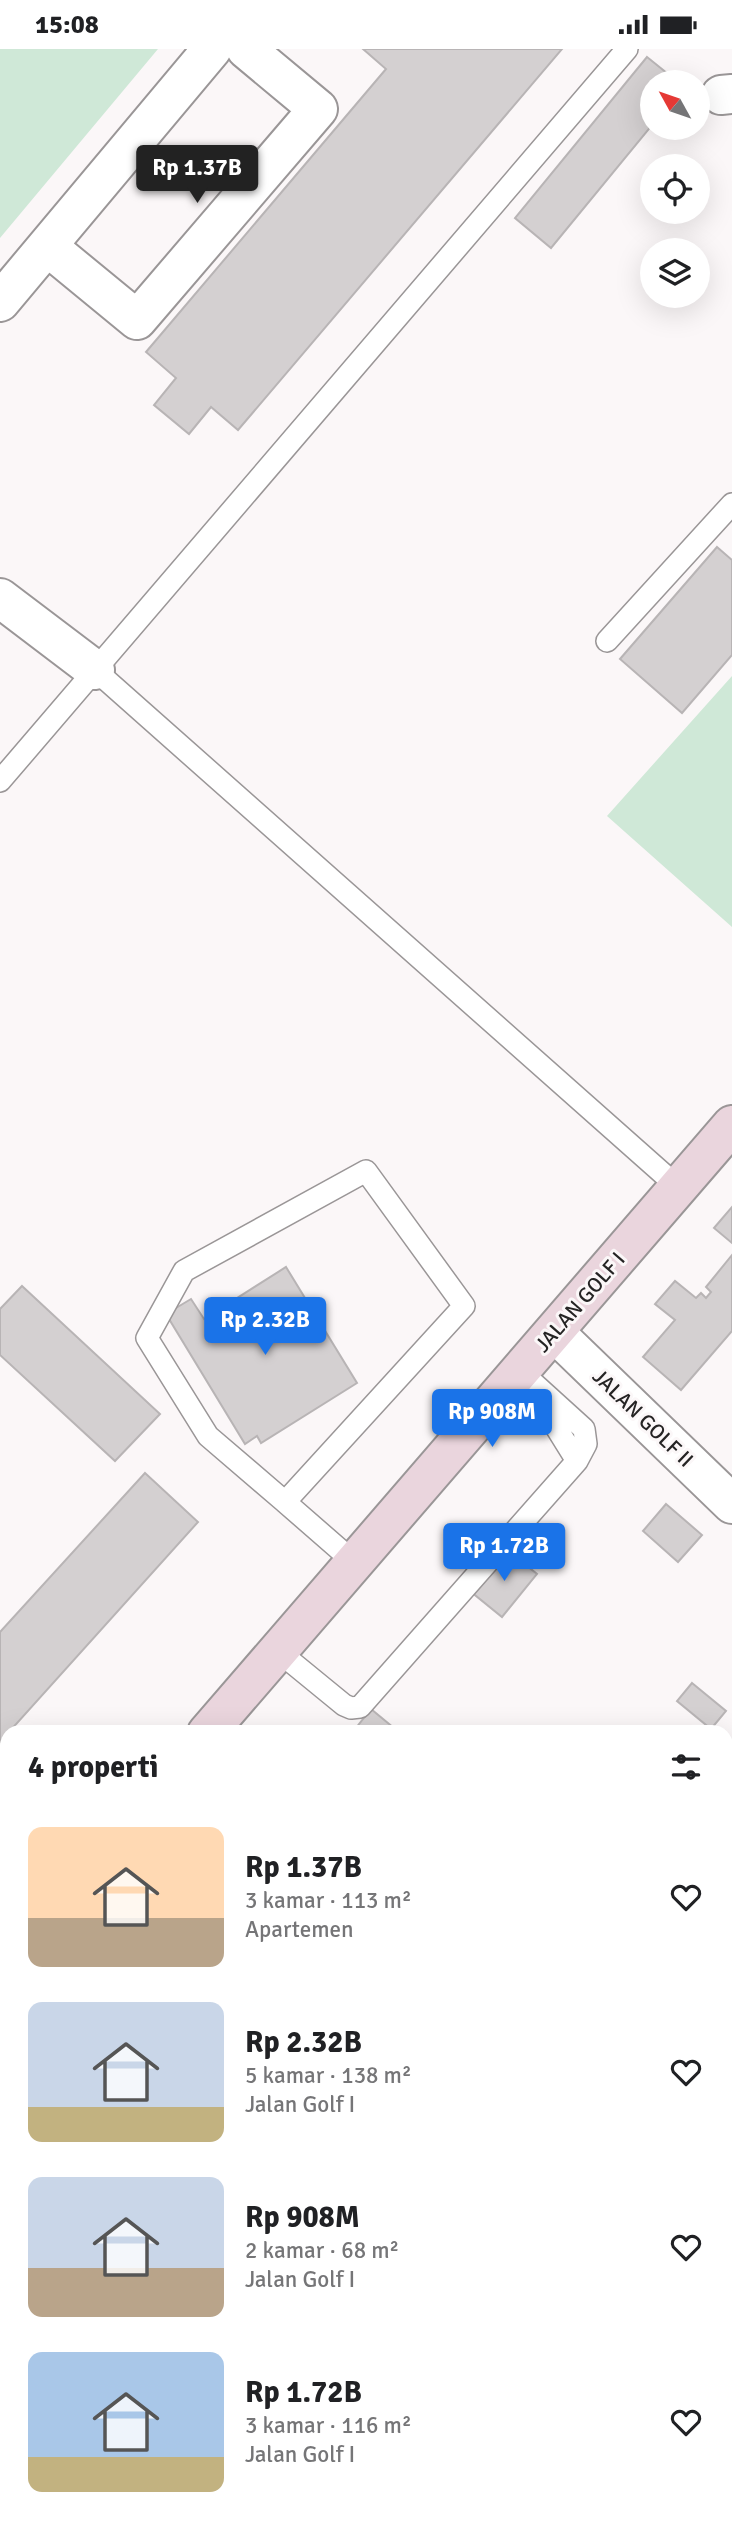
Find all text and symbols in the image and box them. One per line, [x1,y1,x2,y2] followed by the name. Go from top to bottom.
[35,9,99,41] text: 15:08
[640,70,710,140] north arrow
[640,70,710,308] map controls
[125,145,269,205] pin: Rp 1.37B
[152,153,242,182] text: Rp 1.37B
[640,154,710,224] button: locate
[640,238,710,308] button: layers
[529,1247,631,1357] street label: JALAN GOLF I
[193,1297,337,1357] pin: Rp 2.32B
[220,1305,310,1334] text: Rp 2.32B
[587,1363,699,1473] street label: JALAN GOLF II
[427,1389,557,1449] pin: Rp 908M
[448,1397,536,1426] text: Rp 908M
[432,1523,576,1583] pin: Rp 1.72B
[459,1531,549,1560] text: Rp 1.72B
[667,1748,705,1786] icon: filters
[28,1749,158,1786] text: 4 properti
[245,1849,362,1886] text: Rp 1.37B
[84,1855,168,1939] icon: home
[667,1878,705,1916] icon: heart
[245,1886,412,1915] text: 3 kamar · 113 m²
[245,1915,354,1944] text: Apartemen
[245,2024,362,2061] text: Rp 2.32B
[84,2030,168,2114] icon: home
[667,2053,705,2091] icon: heart
[245,2061,412,2090] text: 5 kamar · 138 m²
[245,2090,355,2119] text: Jalan Golf I
[245,2199,360,2236] text: Rp 908M
[84,2205,168,2289] icon: home
[667,2228,705,2266] icon: heart
[245,2236,399,2265] text: 2 kamar · 68 m²
[245,2265,355,2294] text: Jalan Golf I
[245,2374,362,2411] text: Rp 1.72B
[84,2380,168,2464] icon: home
[667,2403,705,2441] icon: heart
[245,2411,412,2440] text: 3 kamar · 116 m²
[245,2440,355,2469] text: Jalan Golf I

